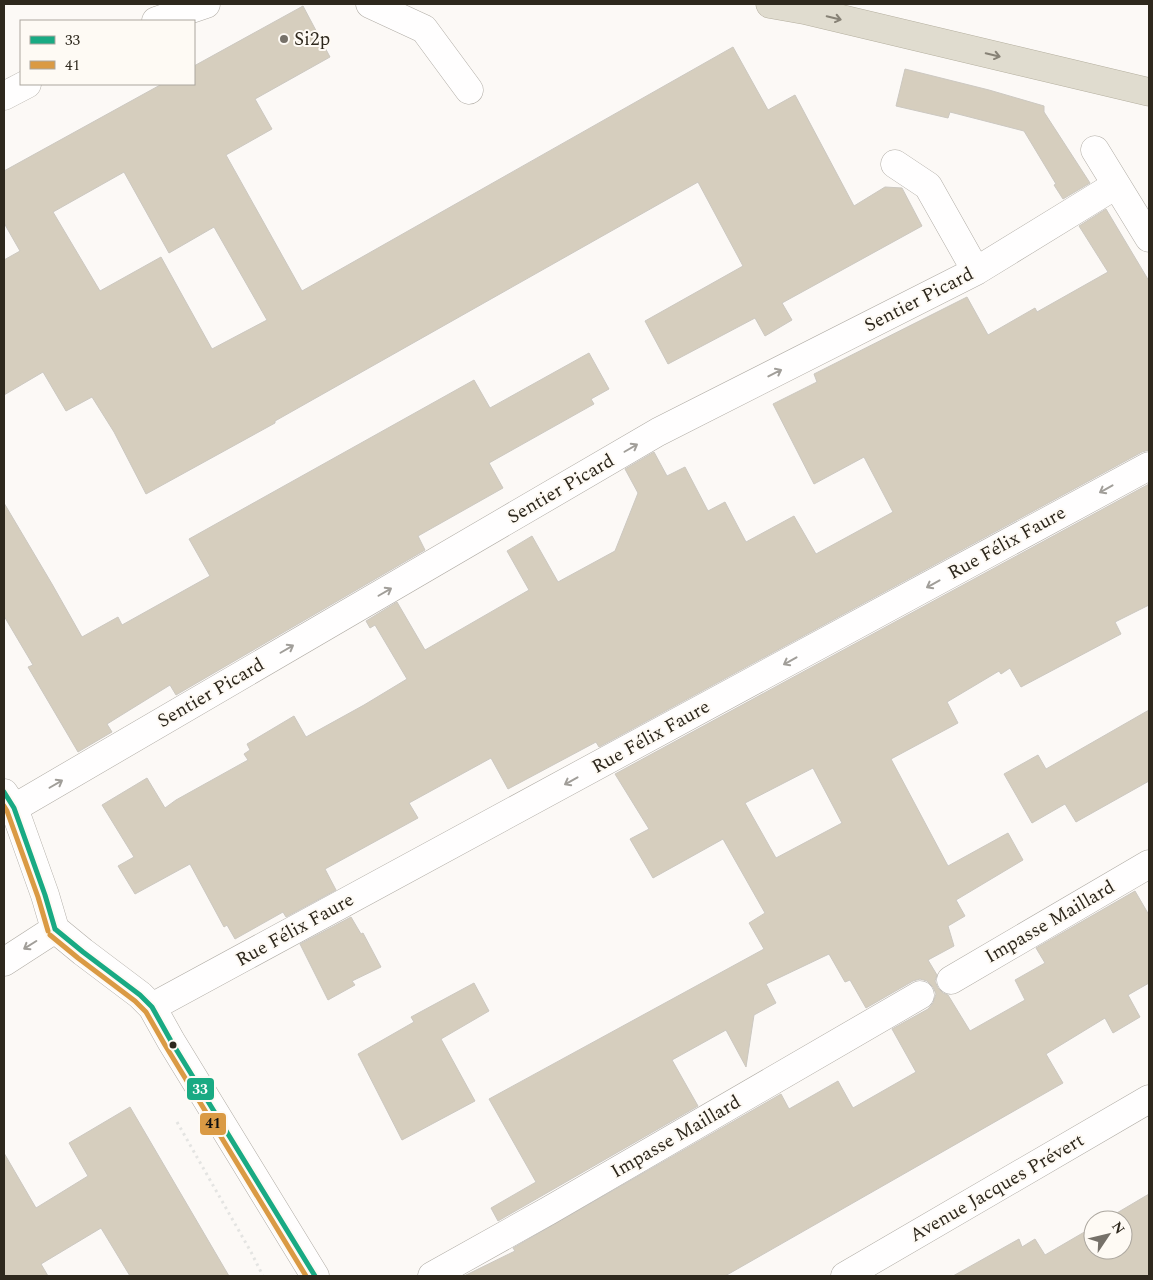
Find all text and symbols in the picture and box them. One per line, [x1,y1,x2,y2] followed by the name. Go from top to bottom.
[826,14,842,23] one-way arrow
[20,20,195,85] legend
[294,25,330,54] place label: Si2p
[65,29,81,52] text: 33
[278,33,290,45] marker: Si2p
[984,51,1000,60] one-way arrow
[65,54,80,77] text: 41
[859,260,979,340] street label: Sentier Picard
[767,368,782,377] one-way arrow
[623,443,638,453] one-way arrow
[502,447,620,531] street label: Sentier Picard
[1099,484,1114,494] one-way arrow
[943,499,1071,587] street label: Rue Félix Faure
[926,579,941,589] one-way arrow
[377,586,391,596] one-way arrow
[279,643,293,653] one-way arrow
[152,651,270,735] street label: Sentier Picard
[783,657,798,666] one-way arrow
[587,693,715,781] street label: Rue Félix Faure
[564,776,578,786] one-way arrow
[48,778,62,788] one-way arrow
[979,873,1121,971] street label: Impasse Maillard
[231,886,359,974] street label: Rue Félix Faure
[23,941,37,951] one-way arrow
[168,1040,178,1050] unlabelled marker
[186,1077,215,1101] line badge: 33
[192,1079,208,1100] text: 33
[605,1088,747,1186] street label: Impasse Maillard
[199,1112,227,1136] line badge: 41
[205,1113,221,1134] text: 41
[904,1126,1090,1250] street label: Avenue Jacques Prévert
[1083,1210,1133,1260] north arrow
[1106,1217,1130,1239] text: N

